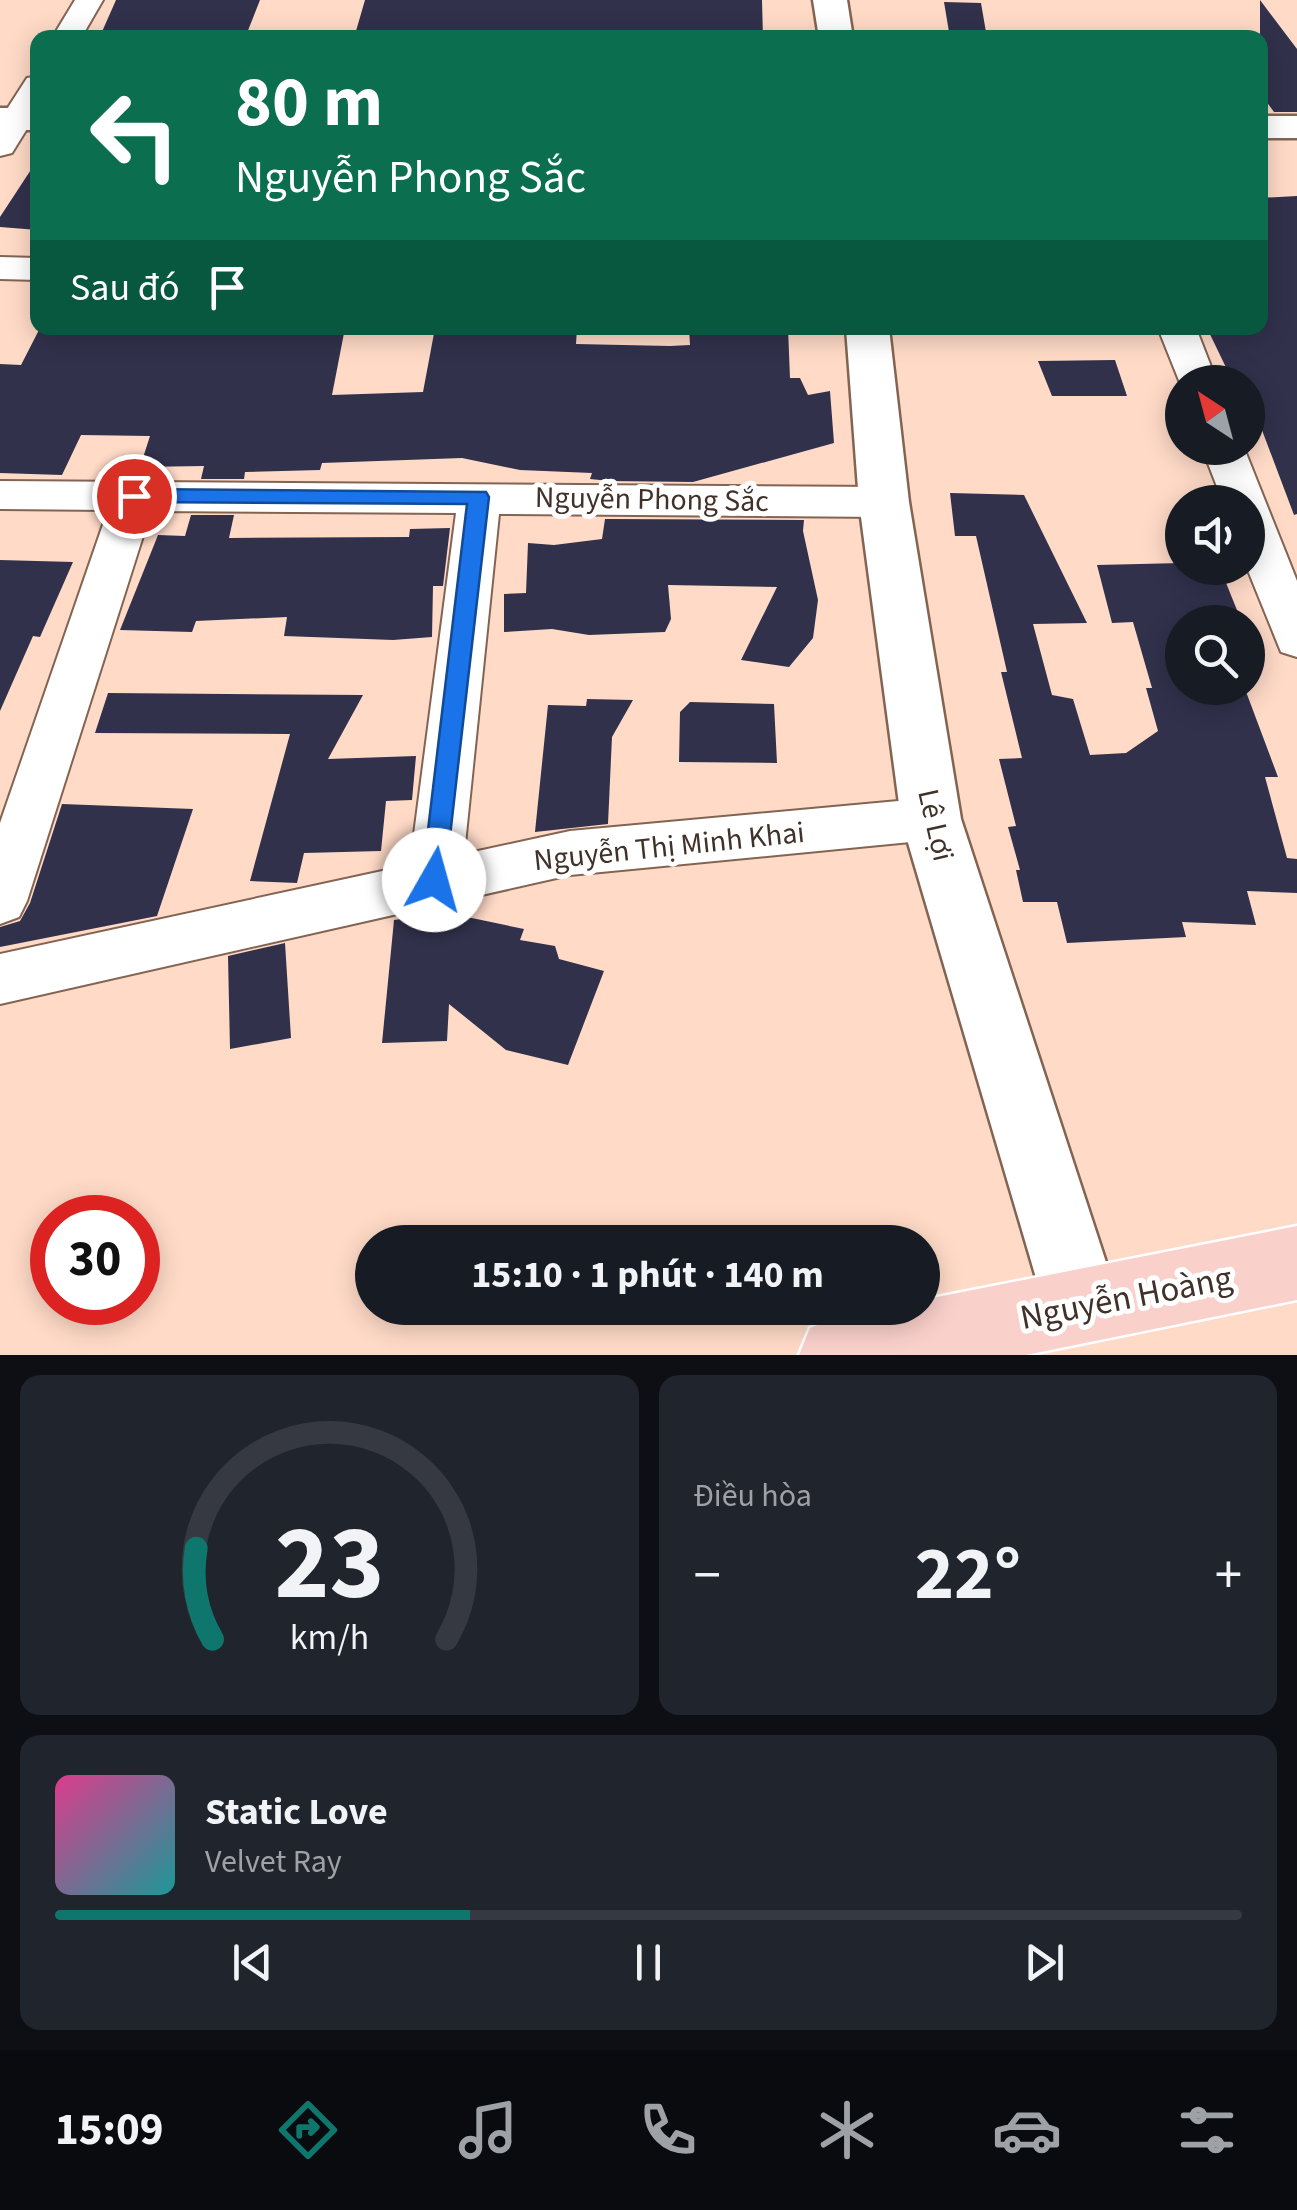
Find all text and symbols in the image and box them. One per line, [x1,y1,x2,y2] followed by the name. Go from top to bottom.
[235,53,383,153] text: 80 m
[70,70,200,200] icon: left
[235,146,586,210] text: Nguyễn Phong Sắc
[200,260,255,315] icon: arrive
[70,261,180,315] text: Sau đó
[1165,365,1265,465] north arrow
[1165,365,1265,705] map controls
[92,454,177,539] pin
[107,469,162,524] icon: arrive
[535,476,769,523] street label: Nguyễn Phong Sắc
[1165,485,1265,585] button: sound
[1165,605,1265,705] button: search
[906,785,965,866] street label: Lê Lợi
[532,811,807,882] street label: Nguyễn Thị Minh Khai
[382,828,486,932] position arrow
[30,1195,160,1325] speed limit sign: 30
[471,1248,824,1302] text: 15:10 · 1 phút · 140 m
[1016,1253,1237,1343] street label: Nguyễn Hoàng
[694,1473,812,1519] text: Điều hòa
[274,1491,384,1639] text: 23
[914,1521,1021,1628] text: 22°
[694,1537,721,1615] text: −
[1215,1537,1242,1615] text: +
[290,1612,369,1663] text: km/h
[205,1785,388,1839] text: Static Love
[205,1839,342,1885] text: Velvet Ray
[225,1935,280,1990] icon: previous
[621,1935,676,1990] icon: pause
[1017,1935,1072,1990] icon: next
[273,2095,343,2165] icon: directions
[453,2095,523,2165] icon: music
[633,2095,703,2165] icon: phone
[812,2095,882,2165] icon: climate
[992,2095,1062,2165] icon: car
[1172,2095,1242,2165] icon: filters
[55,2098,163,2162] text: 15:09

